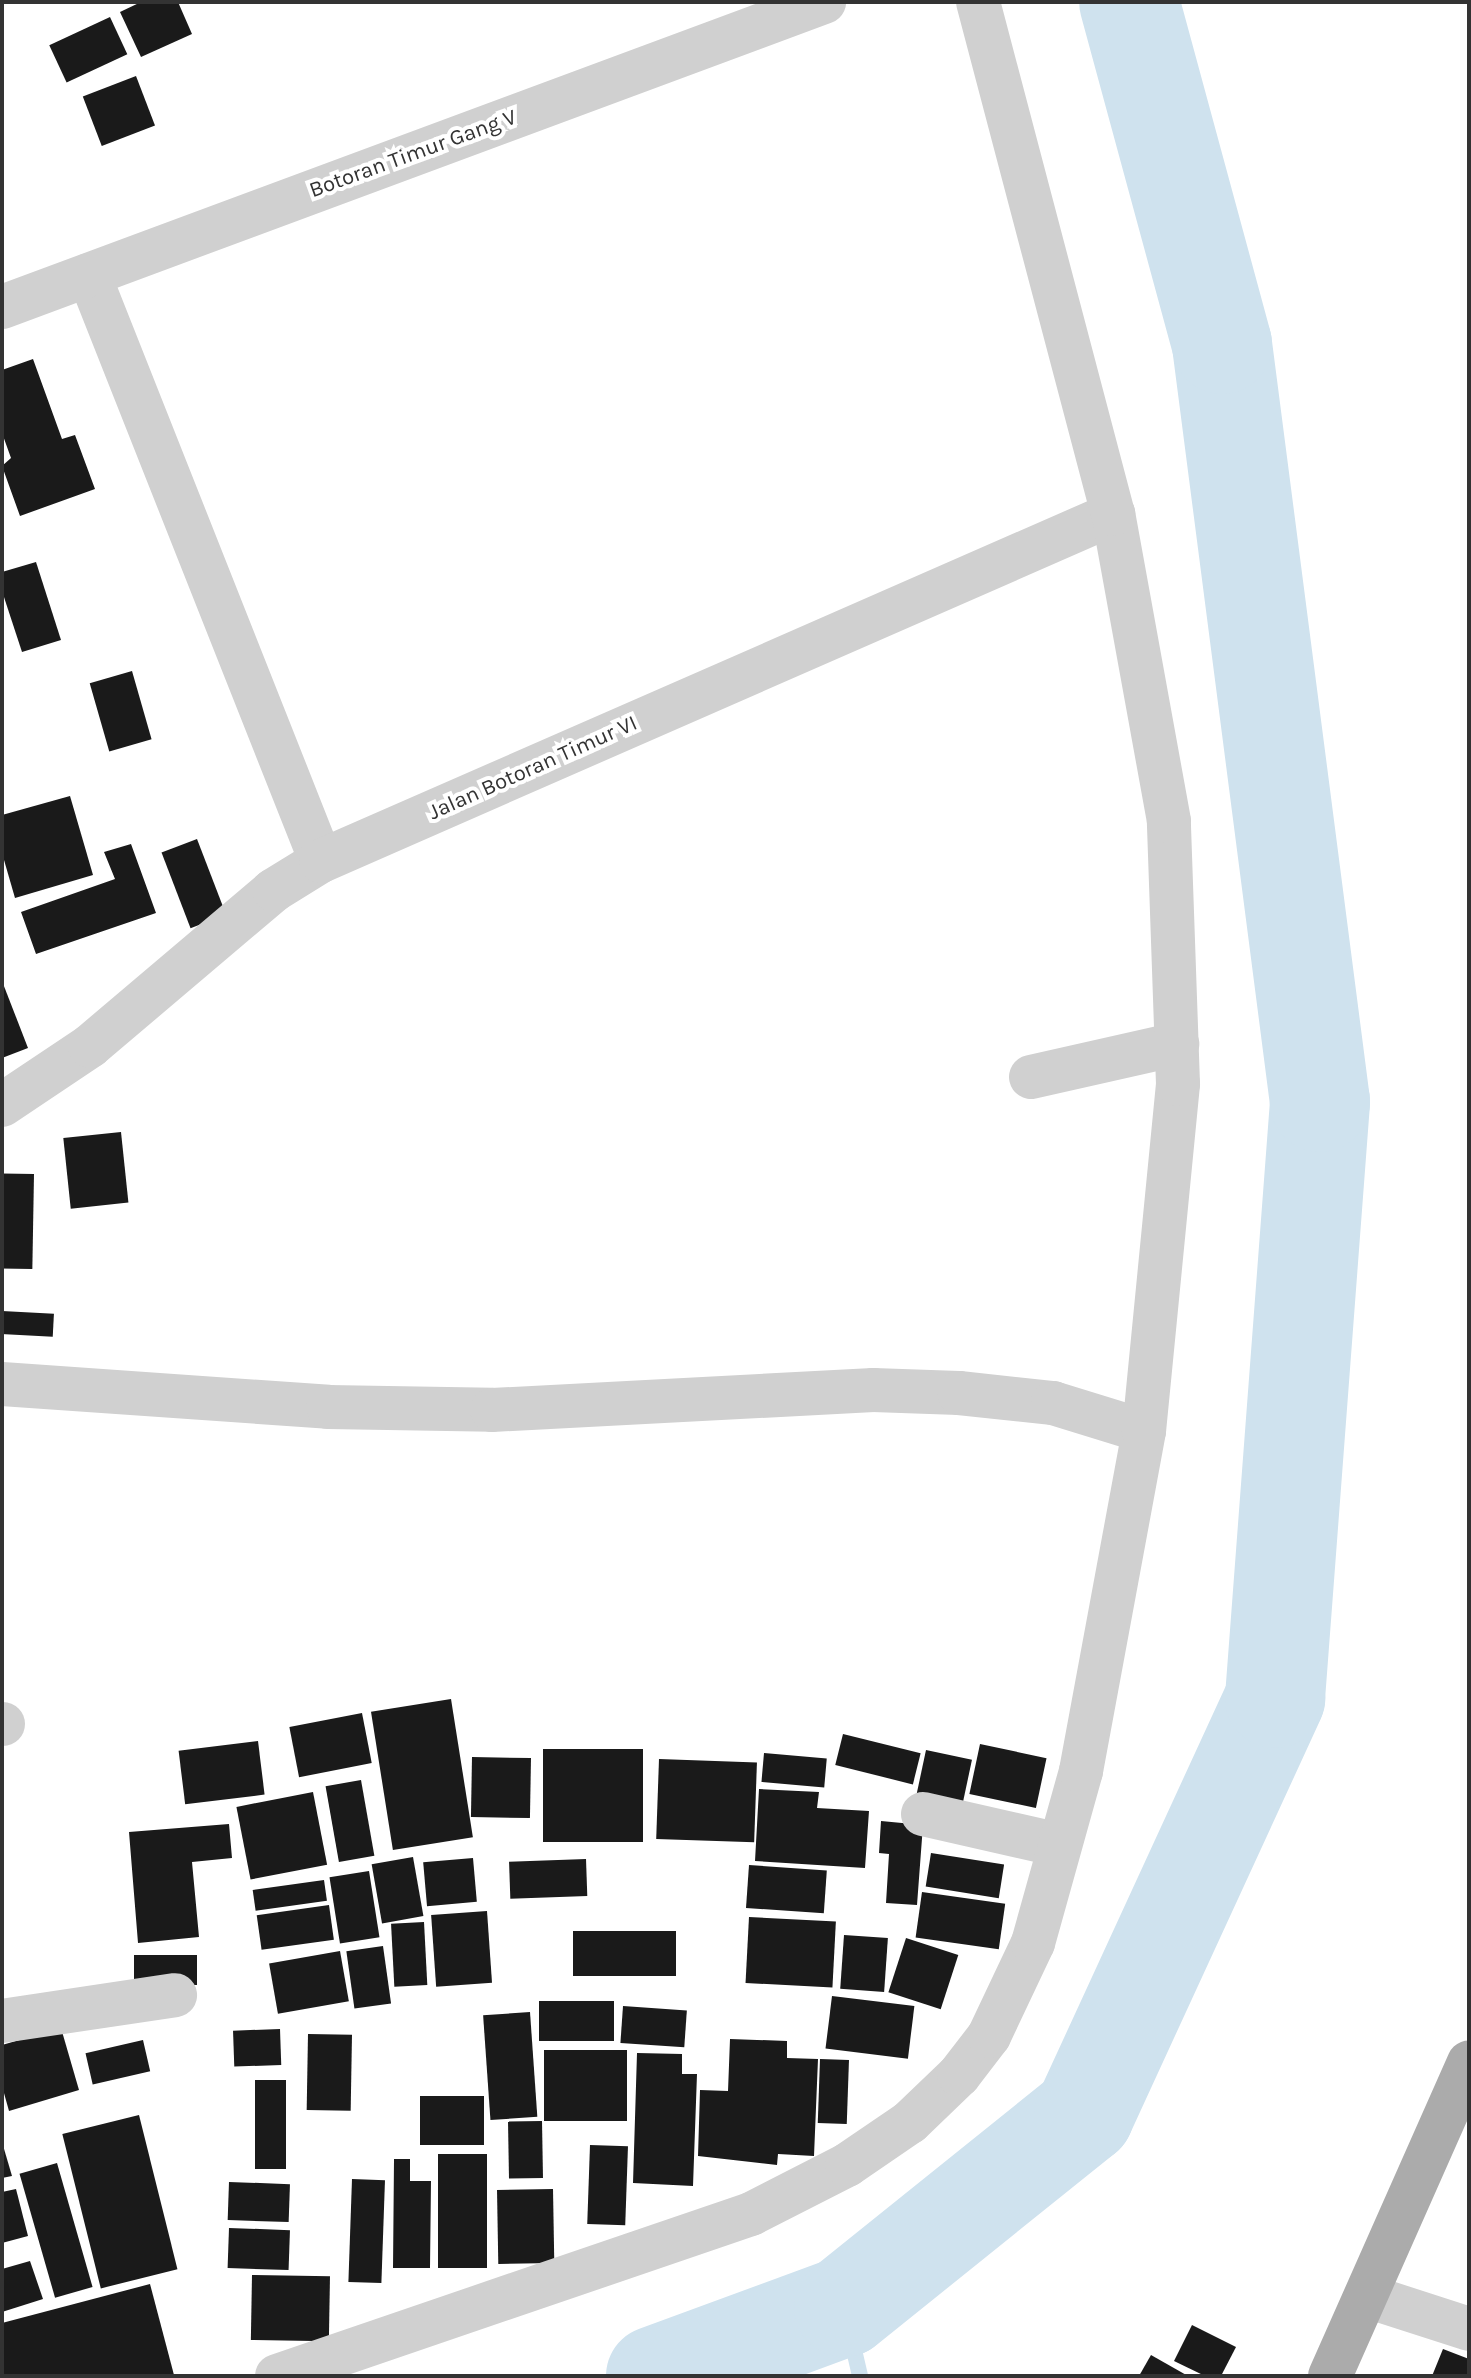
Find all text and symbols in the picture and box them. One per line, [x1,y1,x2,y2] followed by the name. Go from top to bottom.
[306,104,520,204] street label: Botoran Timur Gang V
[425,710,641,826] street label: Jalan Botoran Timur VI

